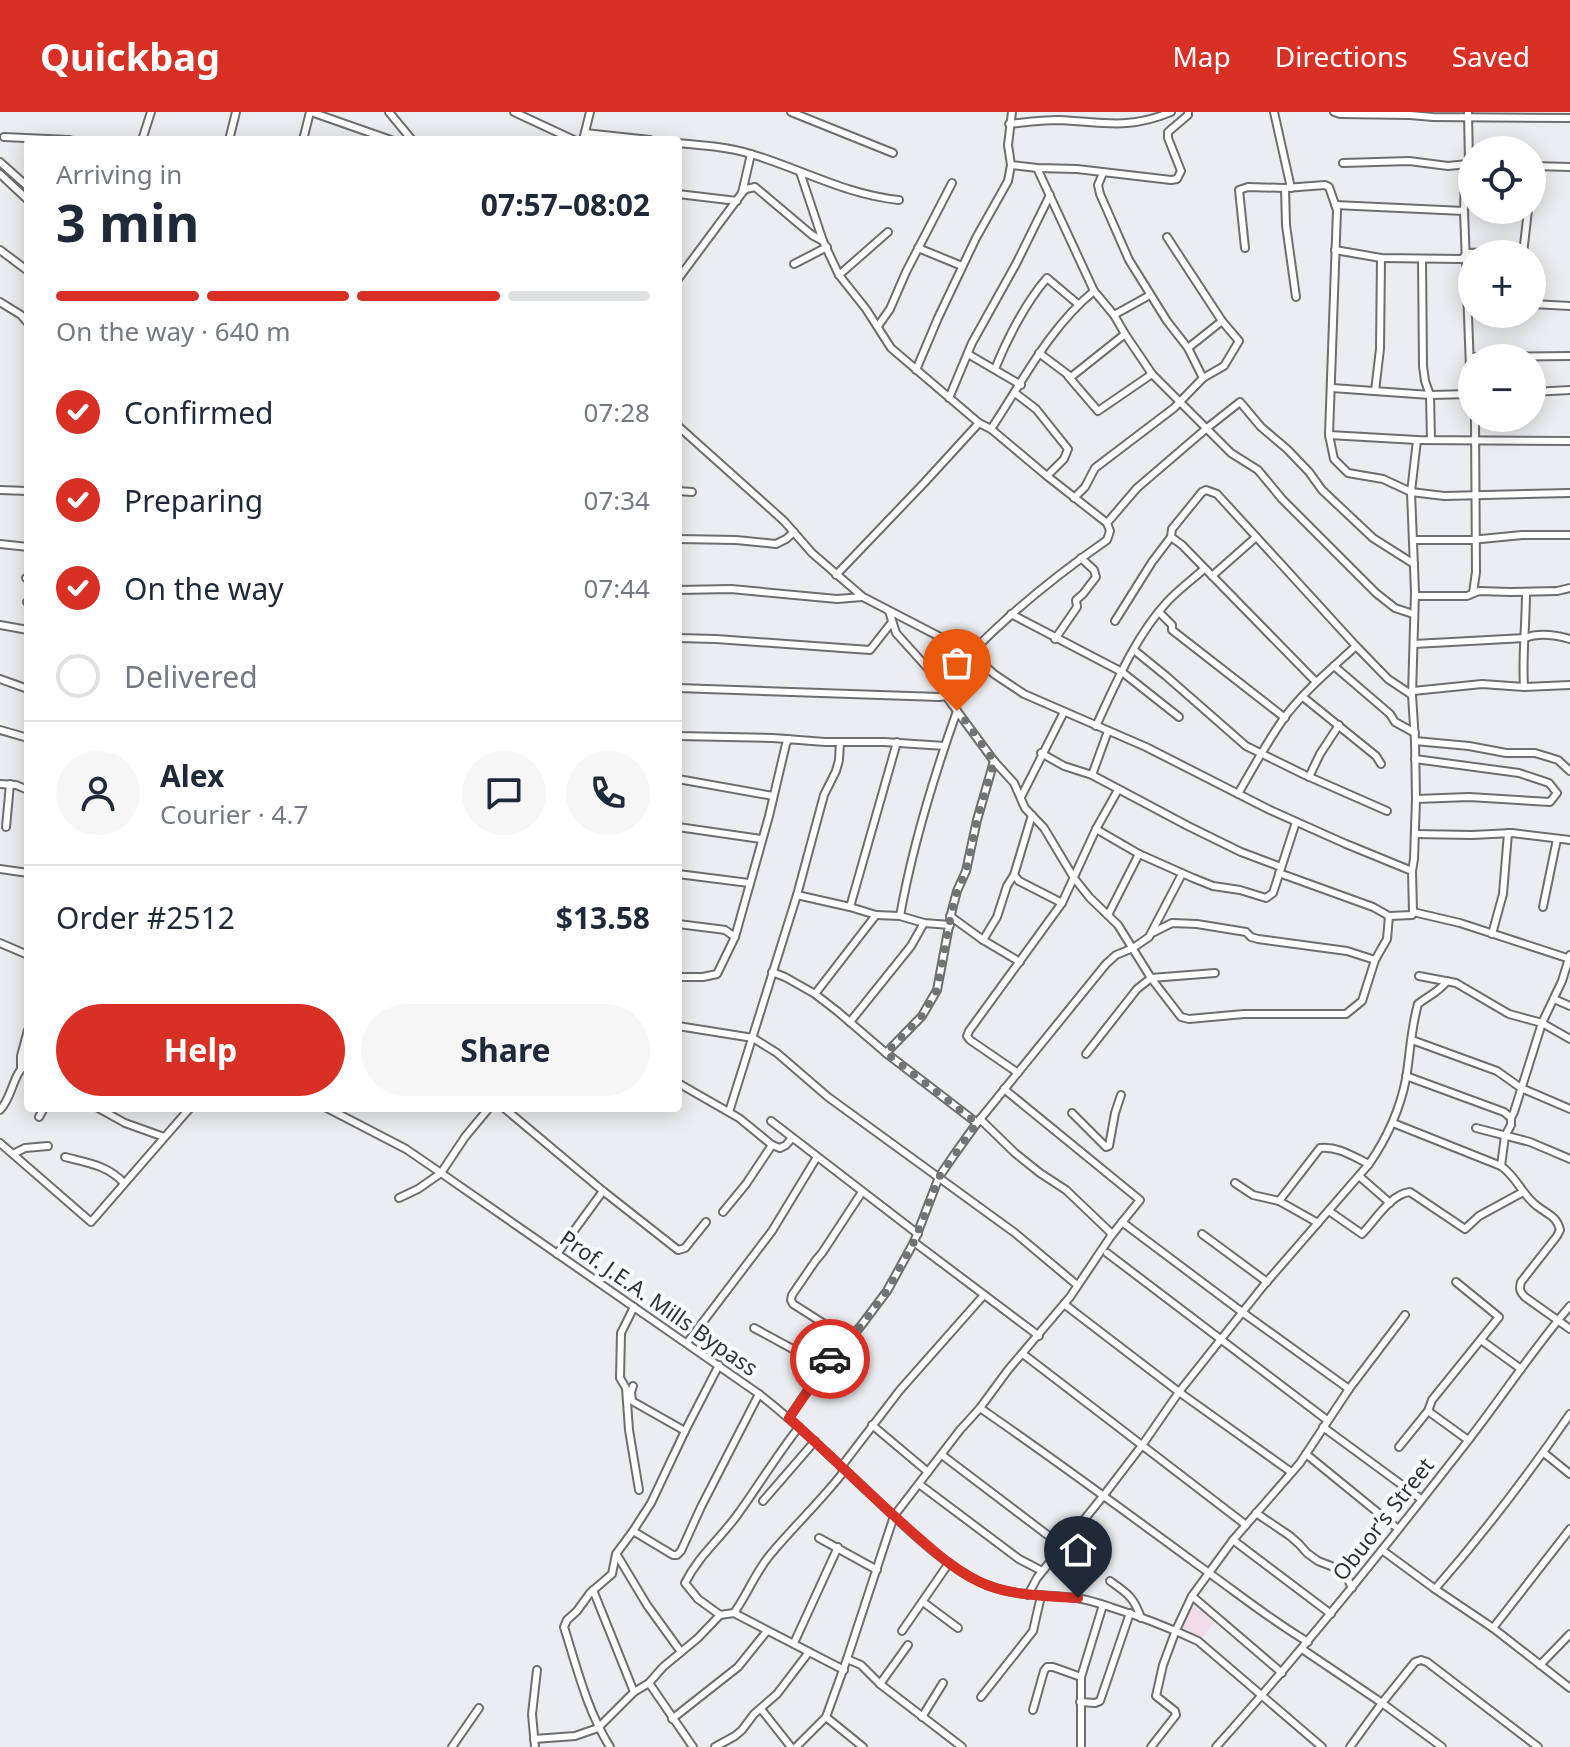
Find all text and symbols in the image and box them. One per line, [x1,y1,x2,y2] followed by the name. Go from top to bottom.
[40,30,220,82] text: Quickbag
[1172,37,1231,75] text: Map
[1275,37,1408,75] text: Directions
[1452,37,1530,75] text: Saved
[1458,136,1546,432] map controls
[1458,136,1546,224] button: locate
[56,156,182,192] text: Arriving in
[481,184,650,225] text: 07:57–08:02
[56,186,199,257] text: 3 min
[1458,240,1546,328] button: +
[56,313,290,349] text: On the way · 640 m
[1458,344,1546,432] button: −
[56,390,100,434] icon: check
[124,392,274,433] text: Confirmed
[584,394,650,430] text: 07:28
[56,478,100,522] icon: check
[124,480,263,521] text: Preparing
[584,482,650,518] text: 07:34
[56,566,100,610] icon: check
[124,568,284,609] text: On the way
[584,570,650,606] text: 07:44
[923,629,991,711] pin
[935,641,979,685] icon: bag
[124,656,258,697] text: Delivered
[56,751,140,835] button: person
[462,751,546,835] button: chat
[566,751,650,835] button: phone
[160,755,224,796] text: Alex
[160,796,308,832] text: Courier · 4.7
[56,897,235,938] text: Order #2512
[556,897,650,938] text: $13.58
[56,1004,345,1096] button: Help
[361,1004,650,1096] button: Share
[555,1222,765,1382] street label: Prof. J.E.A. Mills Bypass
[790,1319,870,1399] courier
[808,1337,852,1381] icon: car
[1325,1451,1440,1586] street label: Obuor’s Street
[1044,1516,1112,1598] pin
[1056,1528,1100,1572] icon: home

